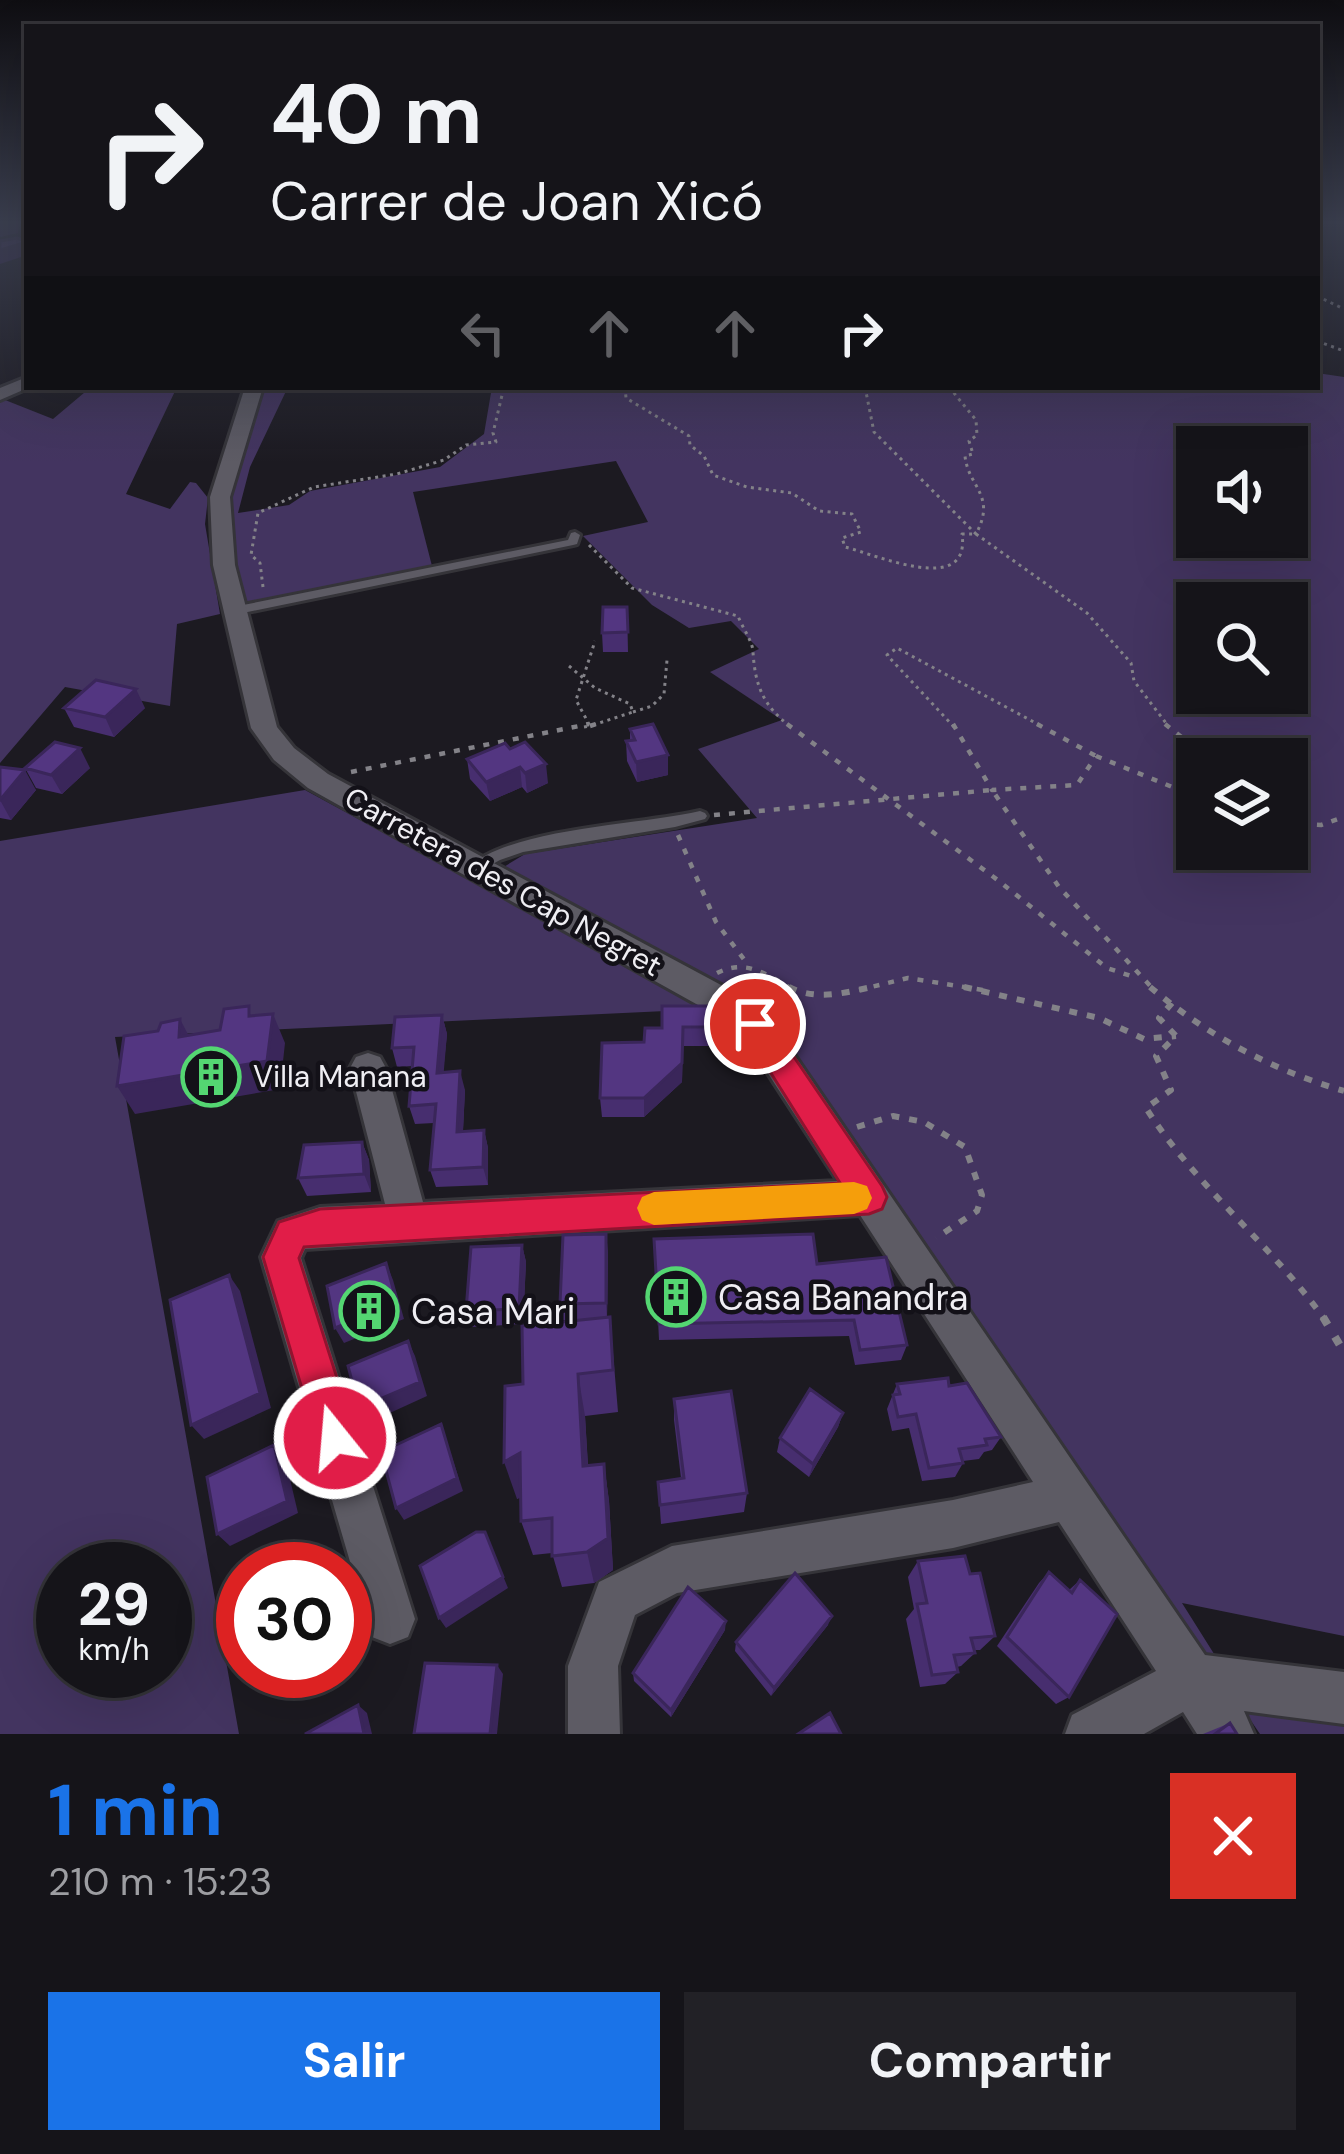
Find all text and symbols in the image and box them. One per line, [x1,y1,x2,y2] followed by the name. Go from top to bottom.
[270,60,483,169] text: 40 m
[72,72,228,228] icon: right
[270,166,763,237] text: Carrer de Joan Xicó
[450,300,516,366] icon: left
[576,300,642,366] icon: ahead
[702,300,768,366] icon: ahead
[828,300,894,366] icon: right
[1176,426,1308,870] map controls
[1176,426,1308,558] button: sound
[1176,582,1308,714] button: search
[1176,738,1308,870] button: layers
[338,778,669,985] street label: Carretera des Cap Negret
[704,973,806,1075] pin
[722,991,788,1057] icon: arrive
[180,1046,242,1108] building icon: Villa Manana
[253,1057,427,1096] place label: Villa Manana
[645,1266,707,1328] building icon: Casa Banandra
[718,1274,968,1321] place label: Casa Banandra
[338,1280,400,1342] building icon: Casa Mari
[411,1288,575,1335] place label: Casa Mari
[272,1375,398,1501] position arrow
[216,1542,372,1698] speed limit sign: 30
[78,1565,150,1644] text: 29
[79,1630,149,1669] text: km/h
[48,1764,223,1857] text: 1 min
[1170,1773,1296,1899] button: close
[48,1856,272,1907] text: 210 m · 15:23
[48,1992,660,2130] button: Salir
[684,1992,1296,2130] button: Compartir

